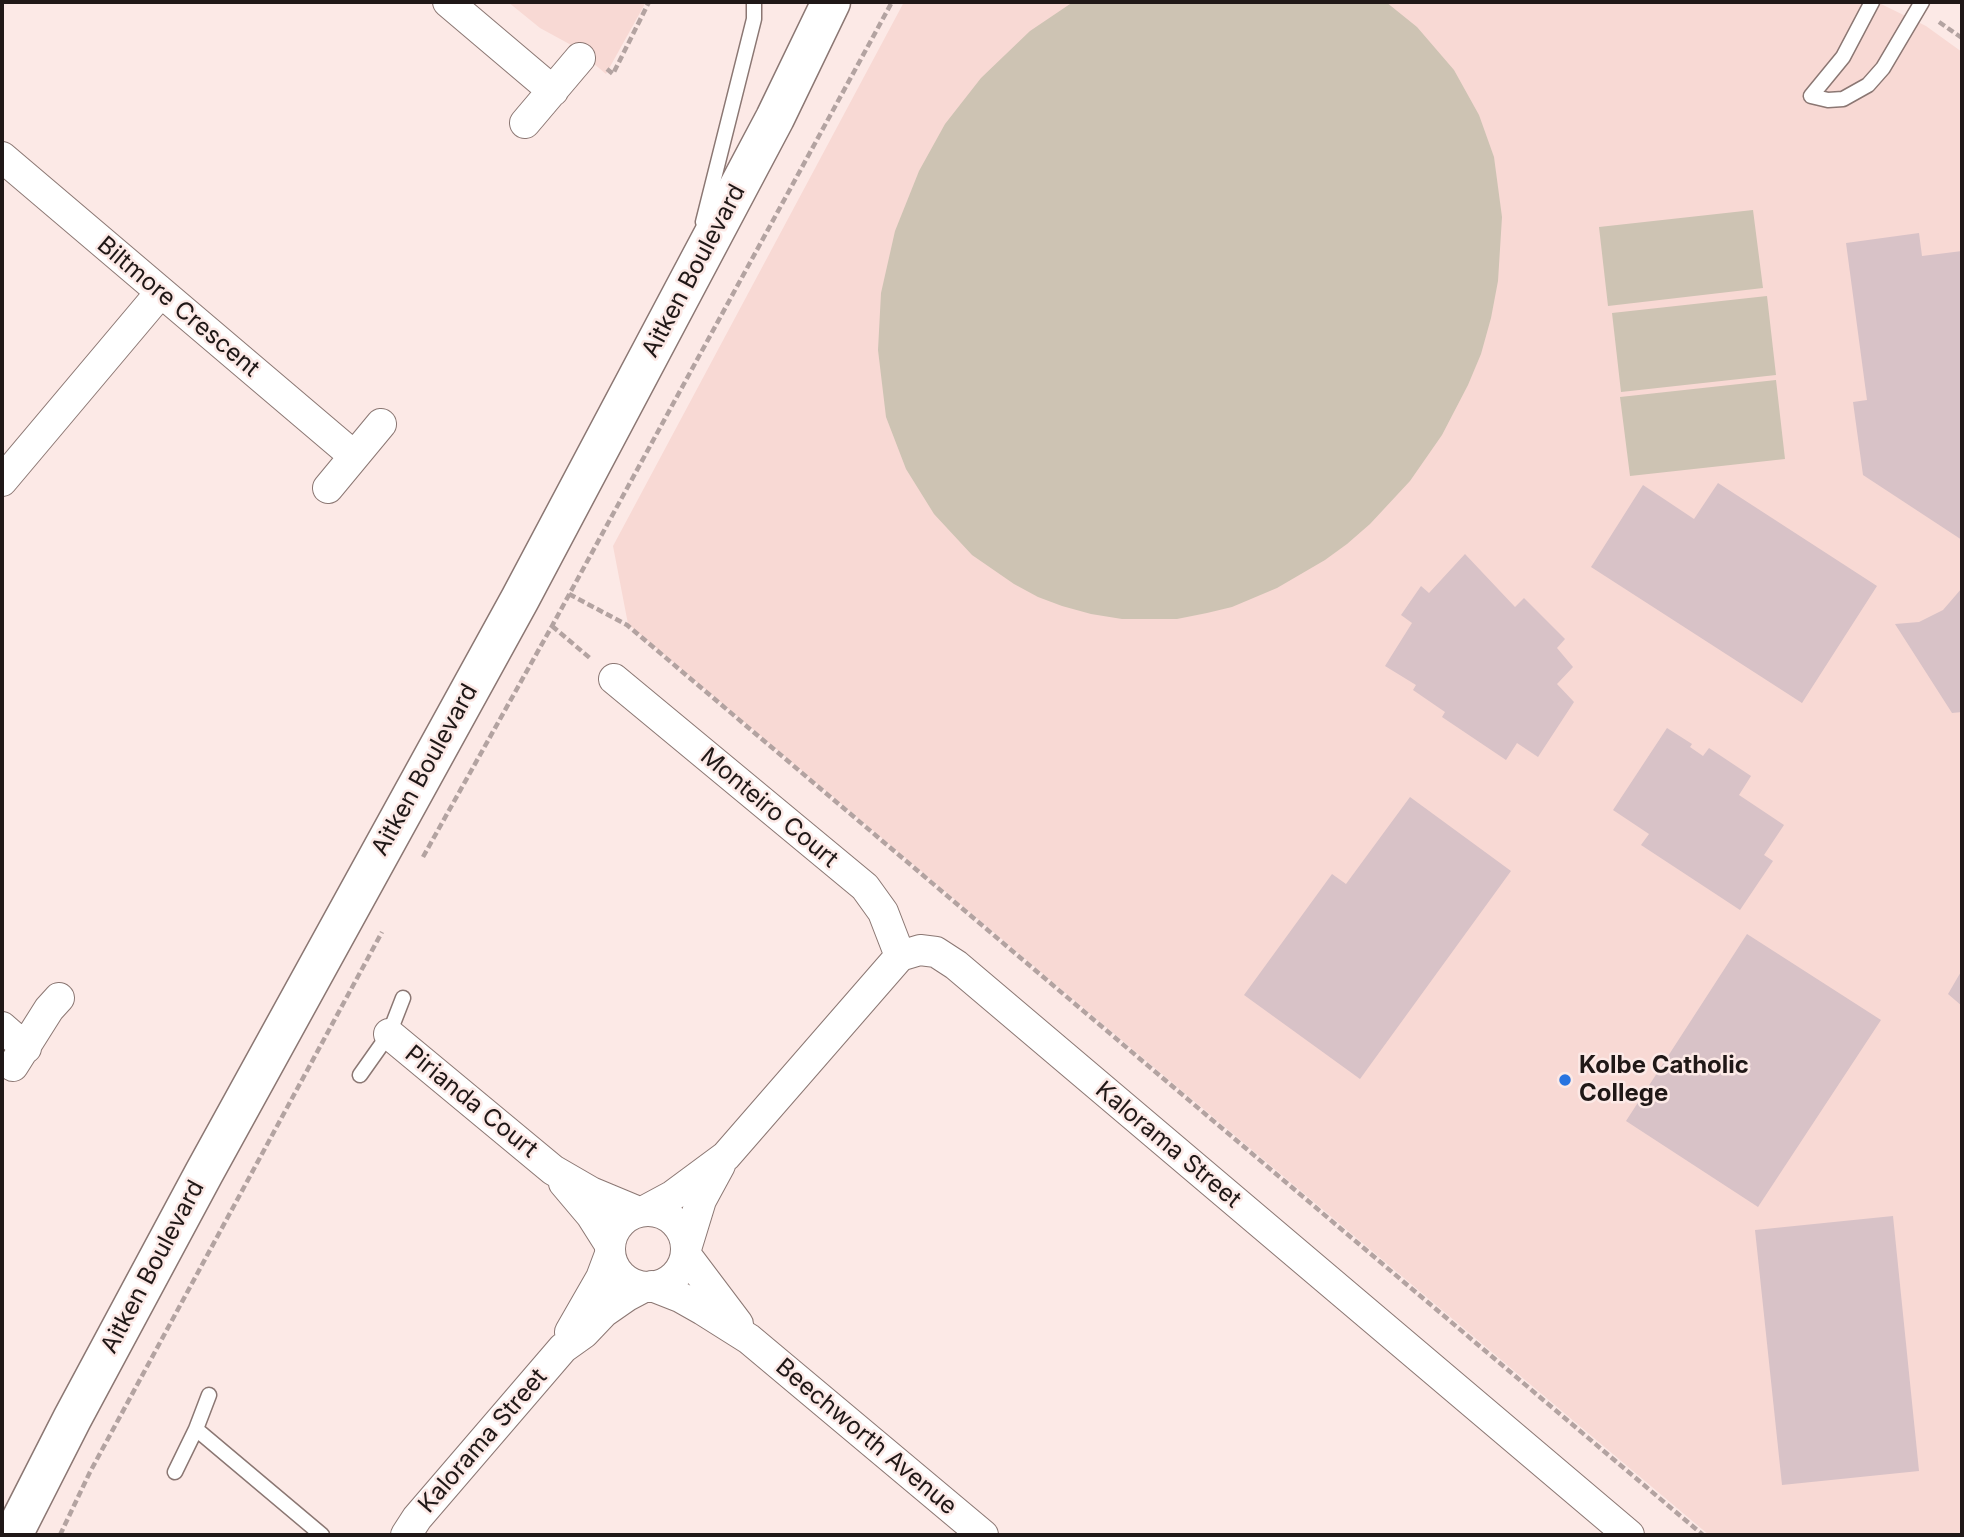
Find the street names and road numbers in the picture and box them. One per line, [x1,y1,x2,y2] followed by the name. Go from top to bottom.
[636,180,752,362] street label: Aitken Boulevard
[91,231,265,383] street label: Biltmore Crescent
[366,679,484,861] street label: Aitken Boulevard
[694,742,844,874] street label: Monteiro Court
[399,1040,543,1164] street label: Pirianda Court
[1089,1076,1247,1214] street label: Kalorama Street
[95,1176,211,1358] street label: Aitken Boulevard
[770,1353,962,1521] street label: Beechworth Avenue
[413,1363,553,1519] street label: Kalorama Street

